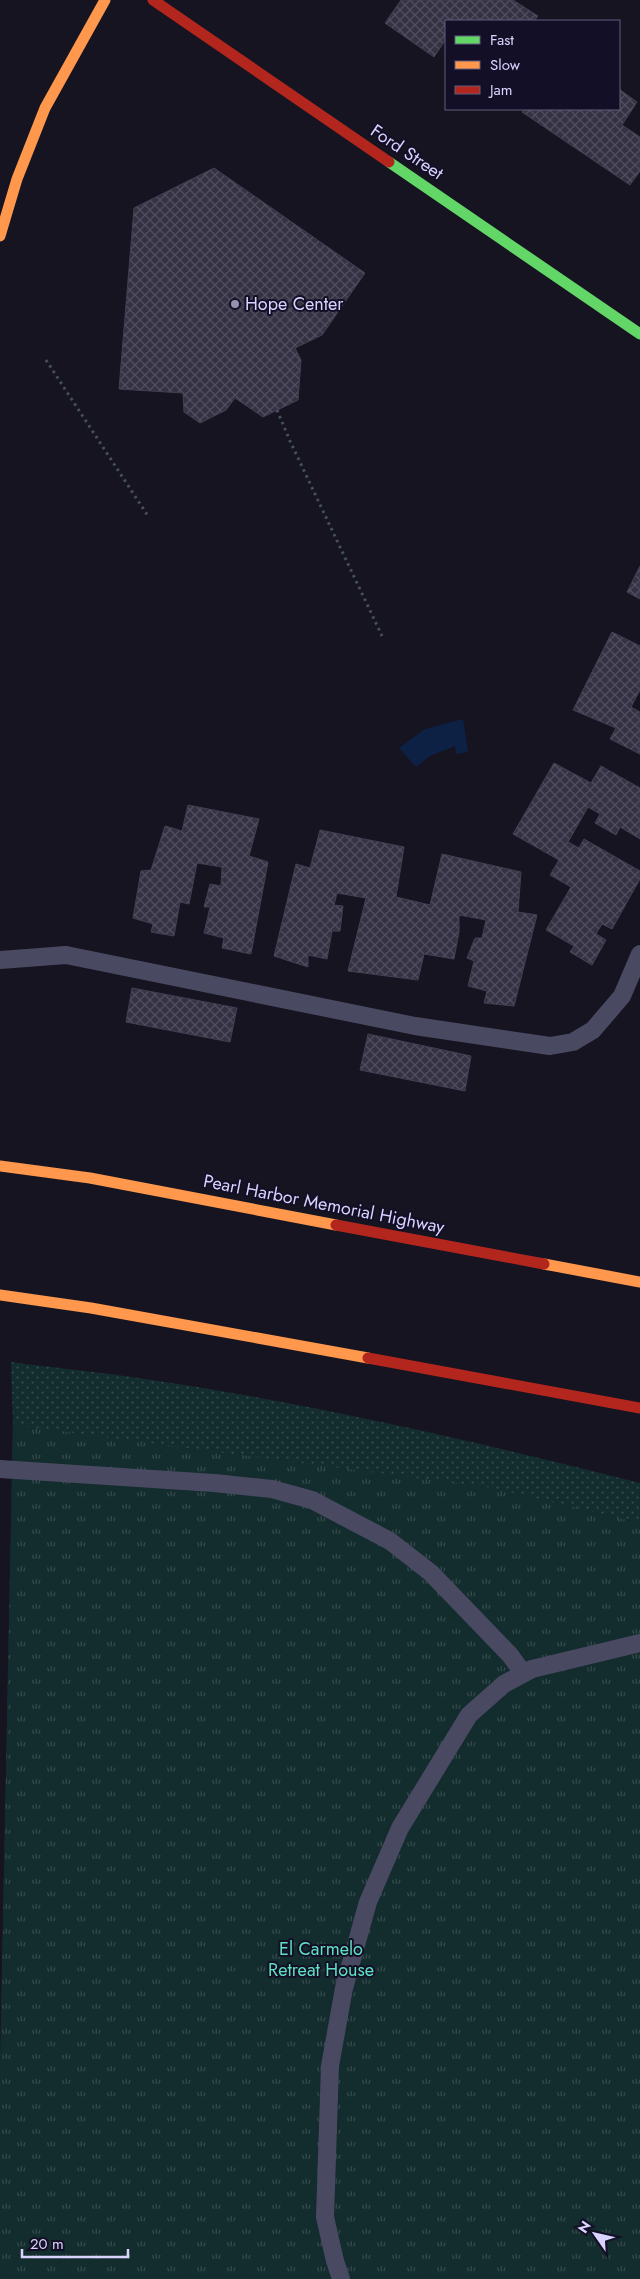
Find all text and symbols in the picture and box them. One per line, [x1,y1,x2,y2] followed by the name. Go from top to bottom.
[445,20,620,110] legend
[490,29,514,51] text: Fast
[490,54,521,76] text: Slow
[488,79,513,101] text: Jam
[365,118,449,186] street label: Ford Street
[245,291,344,317] place label: Hope Center
[229,298,241,310] marker: Hope Center
[201,1168,447,1240] street label: Pearl Harbor Memorial Highway
[268,1936,374,1983] park label: El Carmelo Retreat House
[570,2209,620,2259] north arrow
[573,2217,596,2237] text: N
[22,2226,129,2258] scale bar
[30,2233,64,2255] text: 20 m

